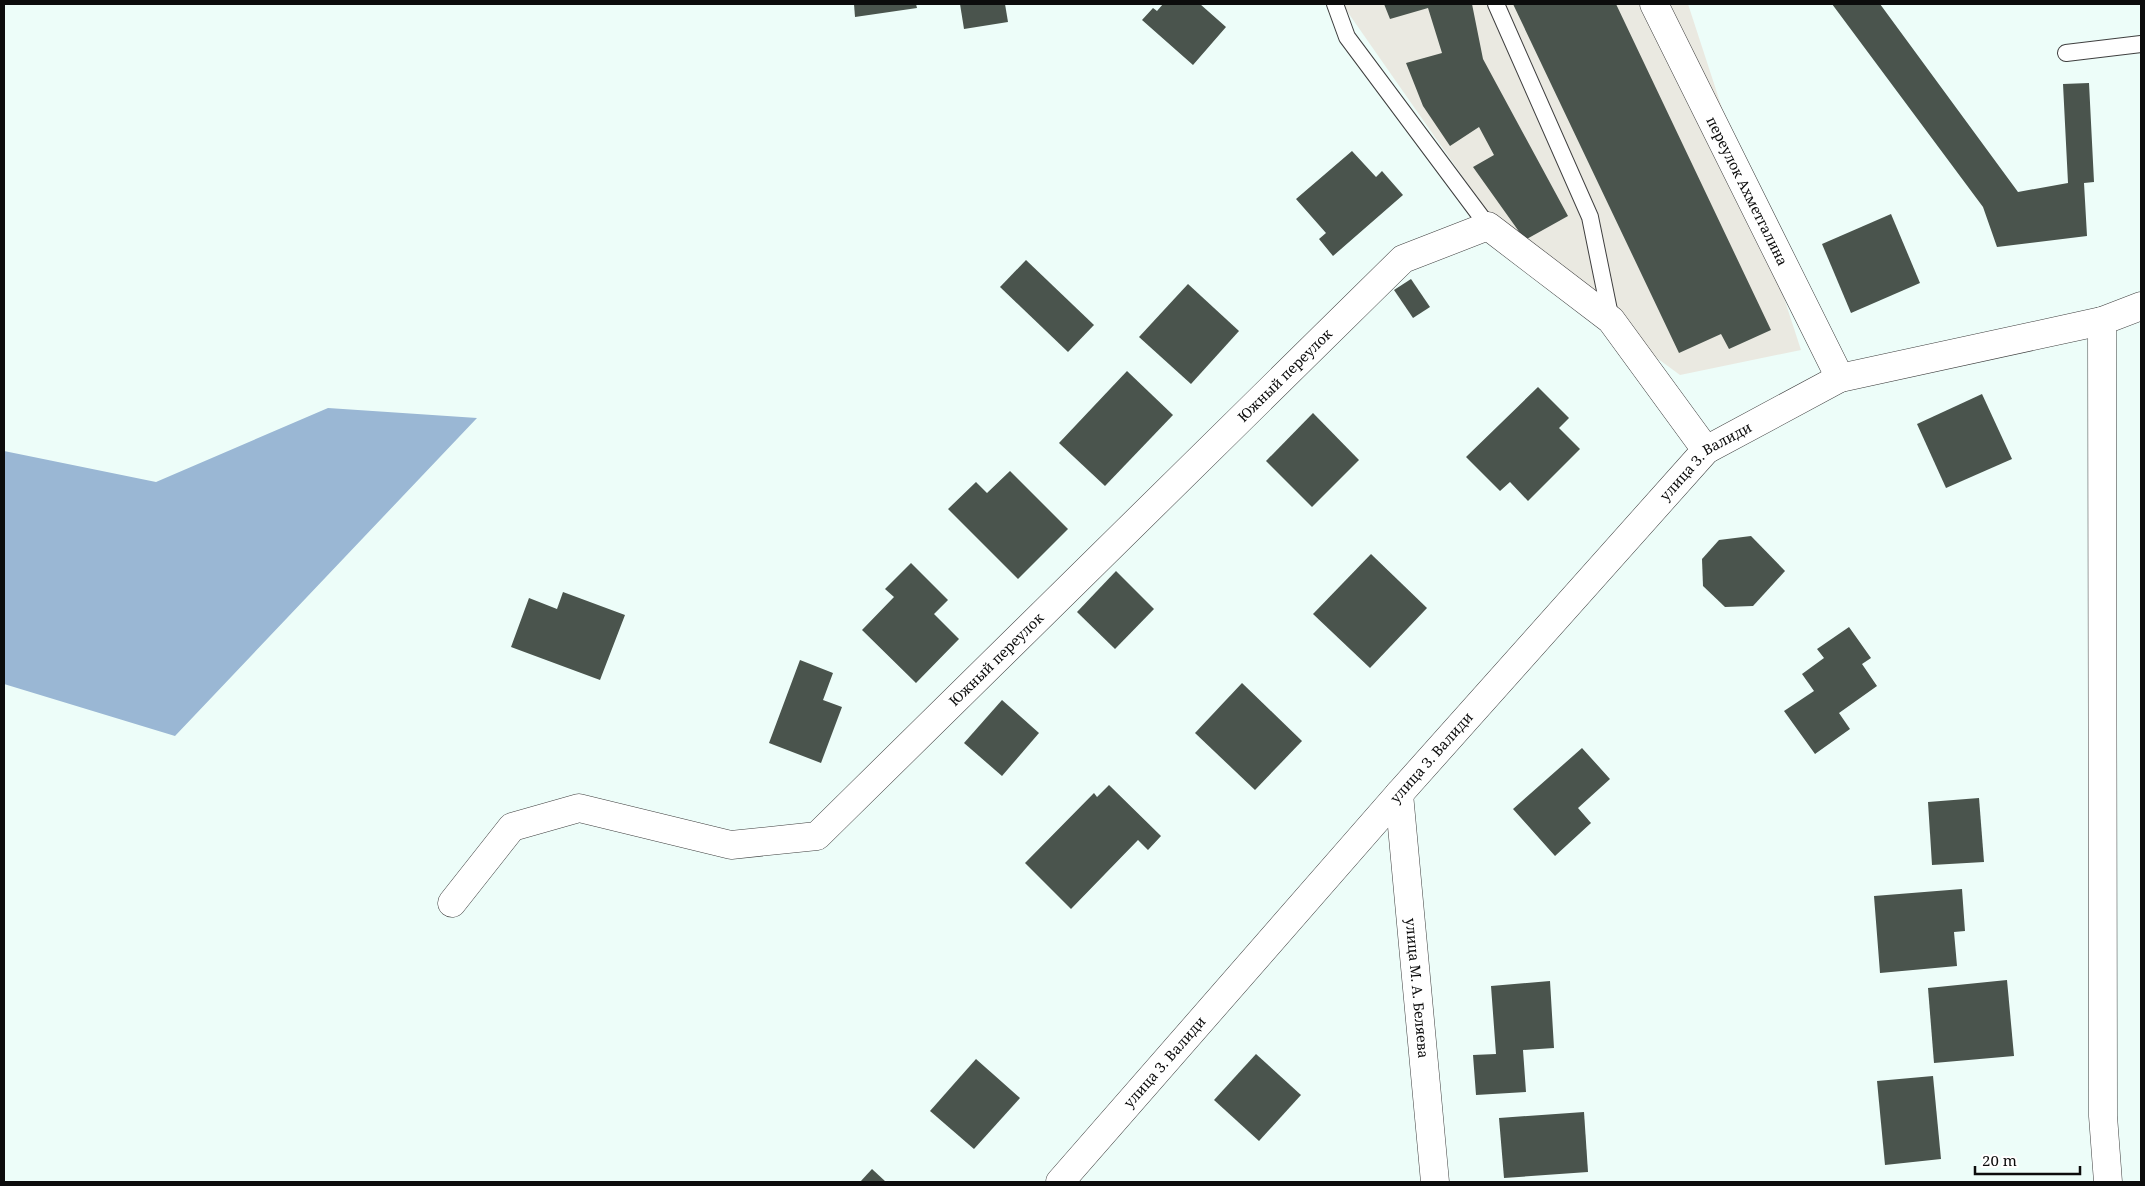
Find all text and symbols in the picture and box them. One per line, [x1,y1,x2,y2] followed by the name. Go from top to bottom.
[1702,113,1793,269] street label: переулок Ахметгалина
[1233,324,1336,426] street label: Южный переулок
[1655,417,1755,505] street label: улица З. Валиди
[945,608,1048,710] street label: Южный переулок
[1385,708,1477,807] street label: улица З. Валиди
[1402,917,1433,1059] street label: улица М. А. Беляева
[1119,1012,1209,1112] street label: улица З. Валиди
[1975,1144,2080,1176] scale bar
[1982,1150,2017,1170] text: 20 m

